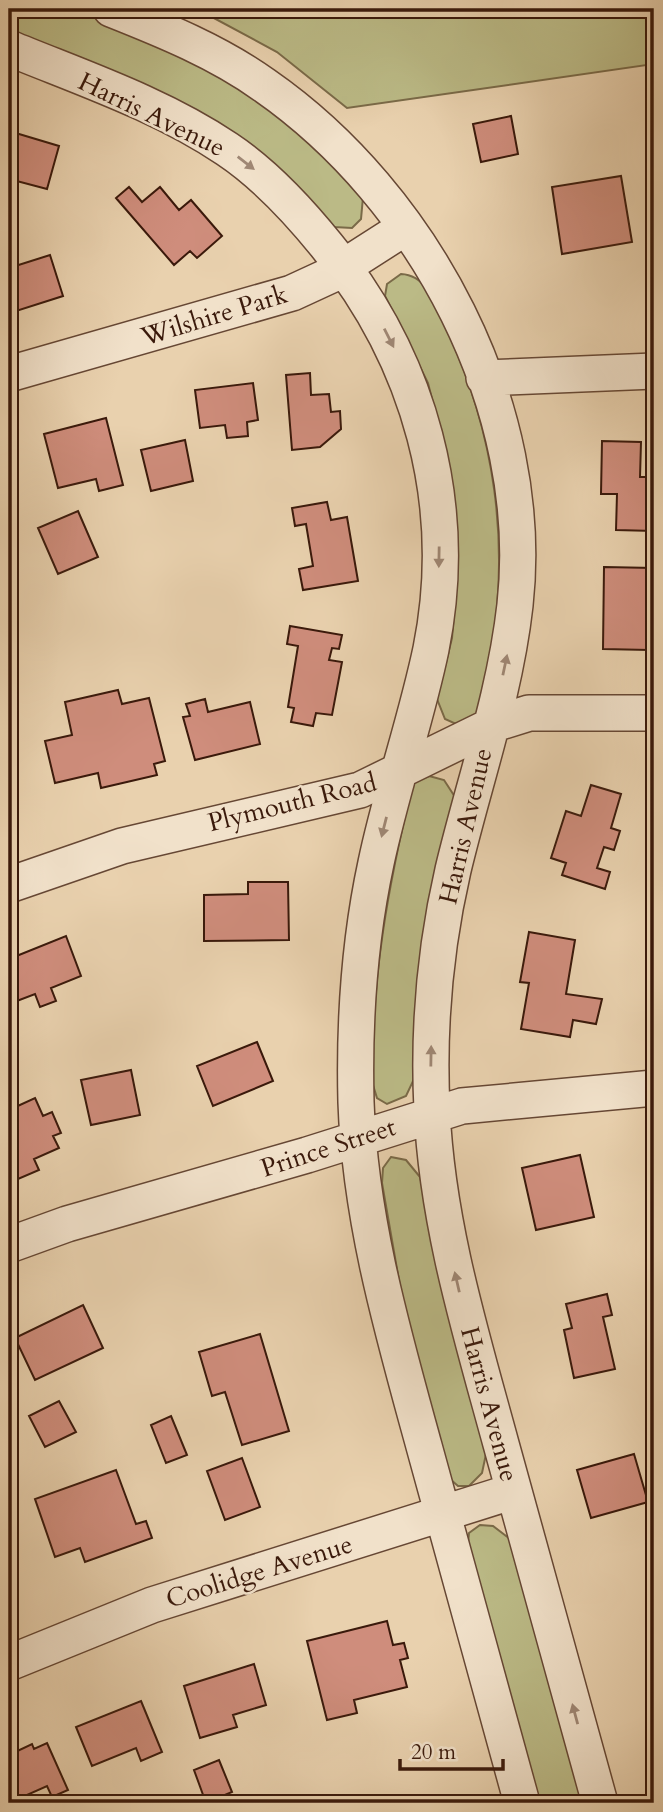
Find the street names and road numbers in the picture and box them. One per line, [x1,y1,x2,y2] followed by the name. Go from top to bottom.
[73,64,231,165] street label: Harris Avenue
[136,277,292,355] street label: Wilshire Park
[431,745,500,908] street label: Harris Avenue
[204,765,380,840] street label: Plymouth Road
[256,1109,400,1186] street label: Prince Street
[452,1323,527,1486] street label: Harris Avenue
[162,1526,357,1616] street label: Coolidge Avenue

